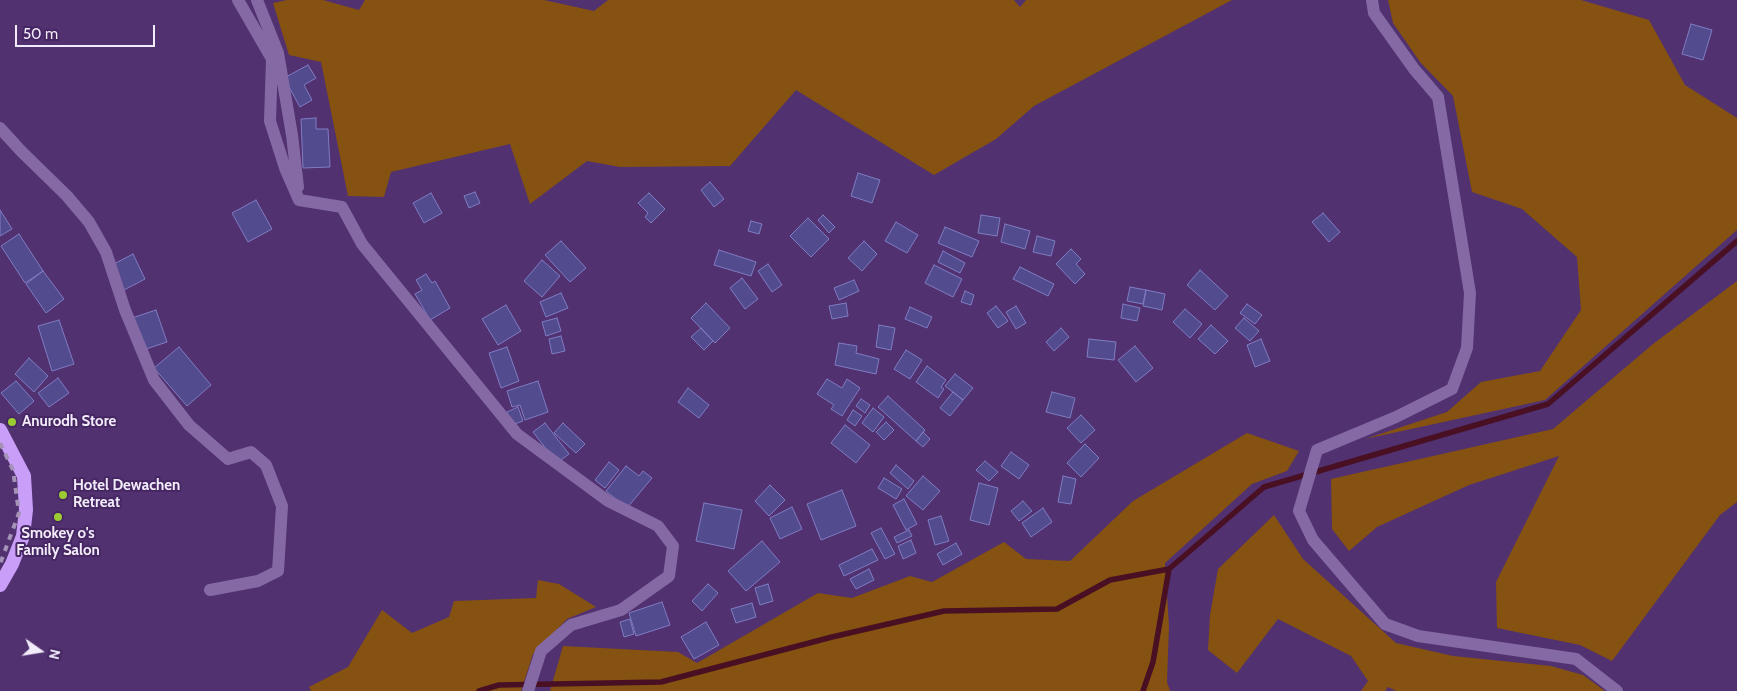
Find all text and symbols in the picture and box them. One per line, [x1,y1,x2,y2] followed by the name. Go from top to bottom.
[18,15,158,47] scale bar
[23,25,58,43] text: 50 m
[22,413,116,431] place label: Anurodh Store
[6,416,18,428] marker: Anurodh Store
[73,477,180,512] place label: Hotel Dewachen Retreat
[57,489,69,501] marker: Hotel Dewachen Retreat
[52,511,64,523] marker: Smokey o's Family Salon
[16,525,100,560] place label: Smokey o's Family Salon
[15,626,65,676] north arrow
[45,648,64,661] text: N

